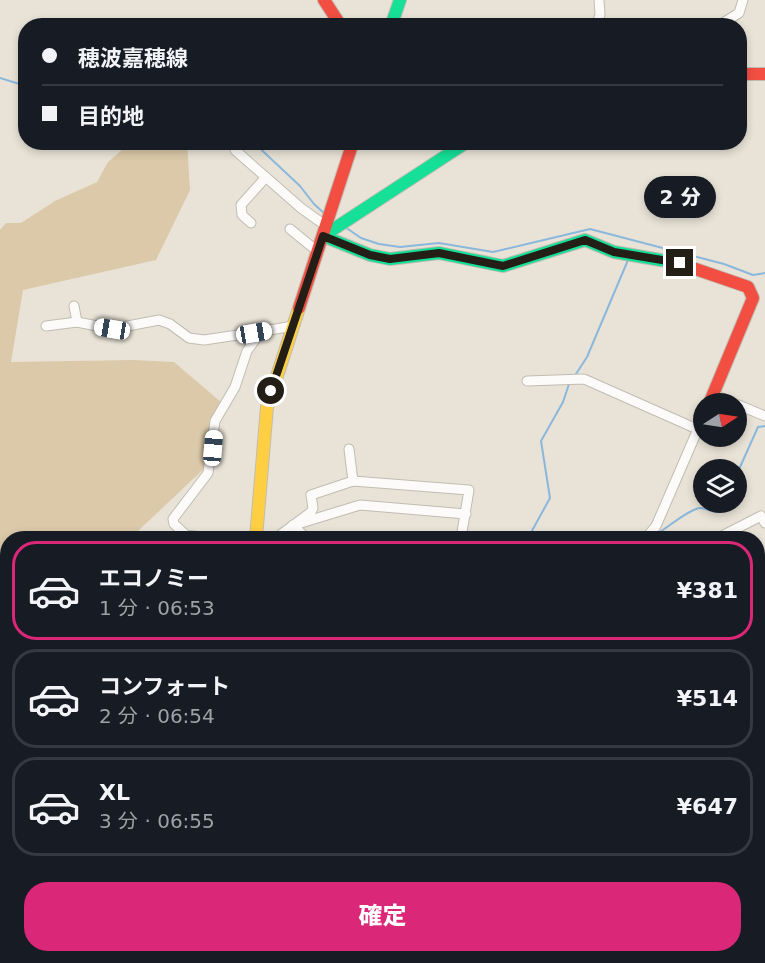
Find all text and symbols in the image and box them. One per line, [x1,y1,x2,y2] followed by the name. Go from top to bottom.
[78,46,188,71] text: 穂波嘉穂線
[78,104,144,129] text: 目的地
[644,176,716,218] callout: 2 分
[660,185,700,209] text: 2 分
[666,249,693,276] route end
[93,317,131,341] car
[235,321,273,345] car
[257,377,284,404] route start
[693,393,747,447] north arrow
[693,393,747,513] map controls
[202,429,224,467] car
[693,459,747,513] button: layers
[27,564,81,618] icon: car
[99,566,209,591] text: エコノミー
[677,578,738,603] text: ¥381
[99,596,215,620] text: 1 分 · 06:53
[27,672,81,726] icon: car
[99,674,230,699] text: コンフォート
[677,686,738,711] text: ¥514
[99,704,215,728] text: 2 分 · 06:54
[27,780,81,834] icon: car
[99,780,130,805] text: XL
[677,794,738,819] text: ¥647
[99,809,215,833] text: 3 分 · 06:55
[24,882,741,951] button: 確定

